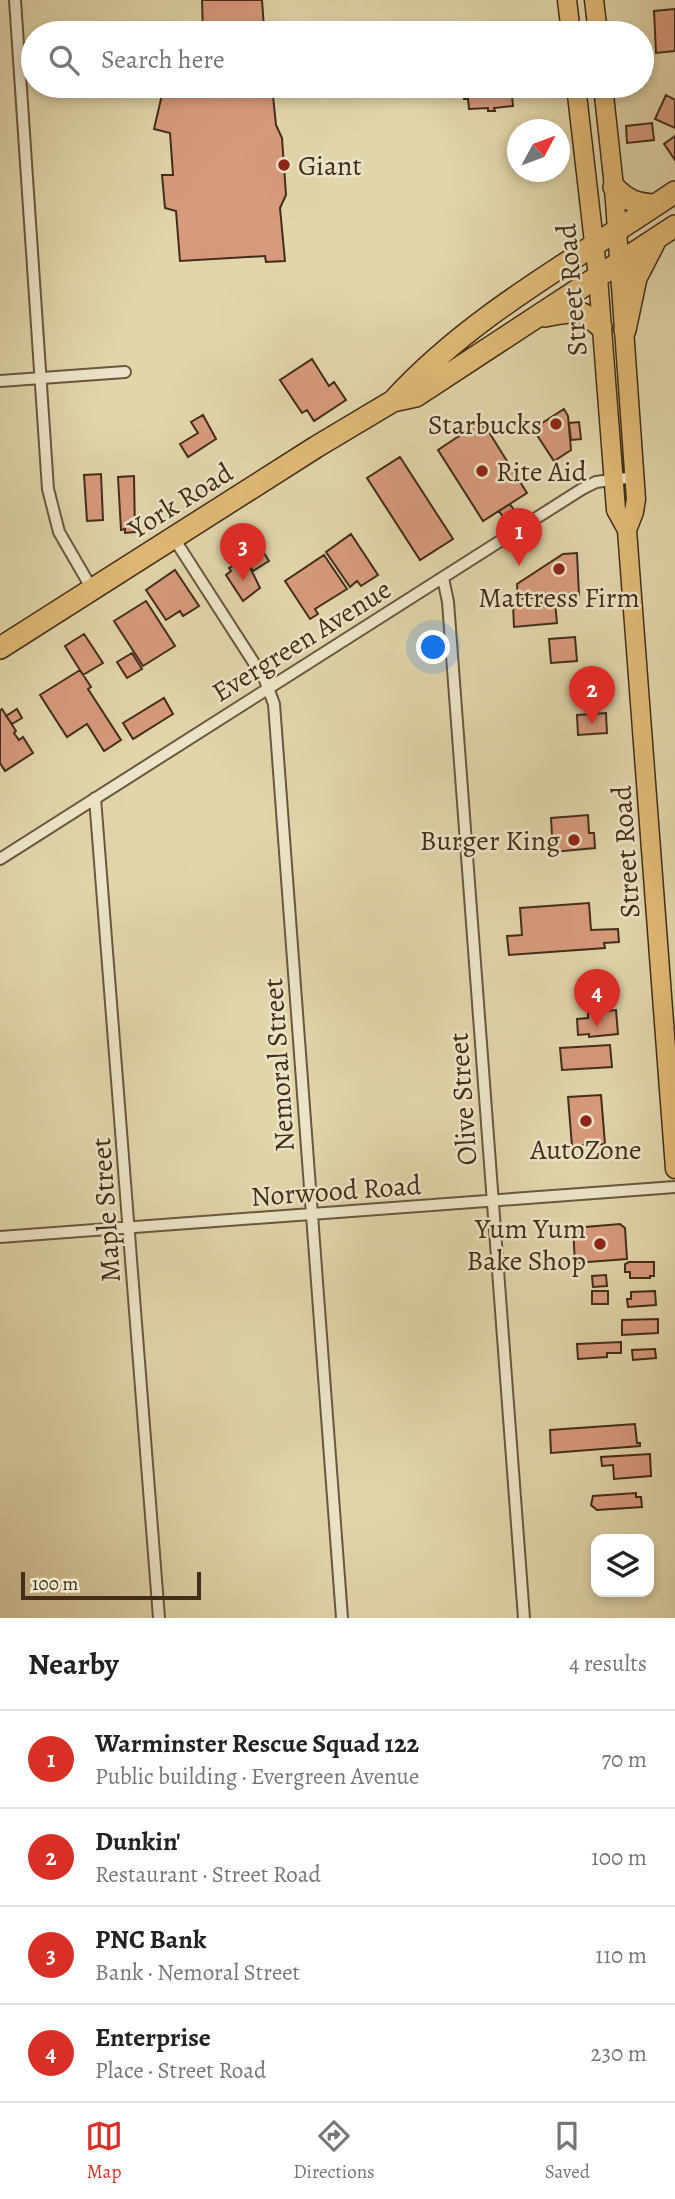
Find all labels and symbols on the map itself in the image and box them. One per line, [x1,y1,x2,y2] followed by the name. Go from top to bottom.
[507,119,570,182] north arrow
[298,147,362,185] place label: Giant
[276,157,292,173] marker: Giant
[547,221,597,358] street label: Street Road
[428,406,542,444] place label: Starbucks
[548,416,564,432] marker: Starbucks
[120,453,241,548] street label: York Road
[496,453,588,491] place label: Rite Aid
[474,463,490,479] marker: Rite Aid
[496,508,542,566] pin: 1
[220,523,266,581] pin: 3
[551,561,567,577] marker: Mattress Firm
[205,570,398,711] street label: Evergreen Avenue
[478,579,640,617] place label: Mattress Firm
[416,630,450,664] your location
[569,666,615,724] pin: 2
[602,783,650,919] street label: Street Road
[420,822,560,860] place label: Burger King
[566,832,582,848] marker: Burger King
[574,969,620,1027] pin: 4
[254,977,304,1153] street label: Nemoral Street
[439,1031,487,1167] street label: Olive Street
[578,1113,594,1129] marker: AutoZone
[529,1131,642,1169] place label: AutoZone
[82,1136,130,1284] street label: Maple Street
[250,1166,424,1216] street label: Norwood Road
[467,1210,586,1280] place label: Yum Yum Bake Shop
[592,1236,608,1252] marker: Yum Yum Bake Shop
[21,1569,201,1601] scale bar

